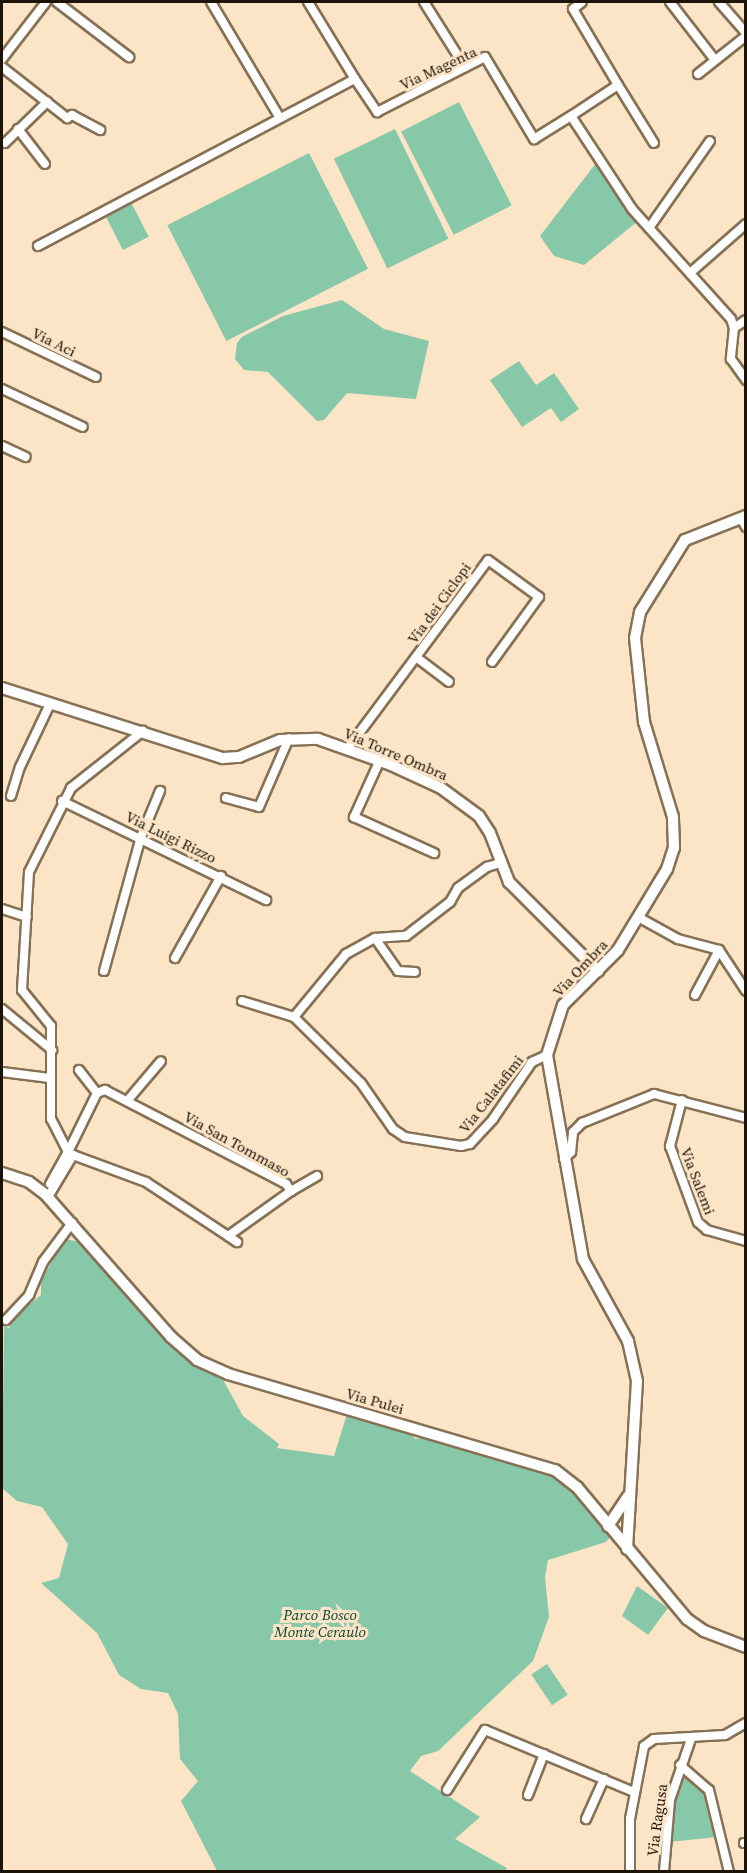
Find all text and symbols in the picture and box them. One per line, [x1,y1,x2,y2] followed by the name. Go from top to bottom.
[397,42,479,94] street label: Via Magenta
[29,324,79,360] street label: Via Aci
[403,559,475,647] street label: Via dei Ciclopi
[341,724,451,784] street label: Via Torre Ombra
[123,807,219,867] street label: Via Luigi Rizzo
[549,936,611,1000] street label: Via Ombra
[455,1051,527,1137] street label: Via Calatafimi
[181,1107,293,1181] street label: Via San Tommaso
[677,1145,719,1217] street label: Via Salemi
[344,1384,406,1418] street label: Via Pulei
[274,1605,366,1640] park label: Parco Bosco Monte Ceraulo
[643,1783,671,1857] street label: Via Ragusa

